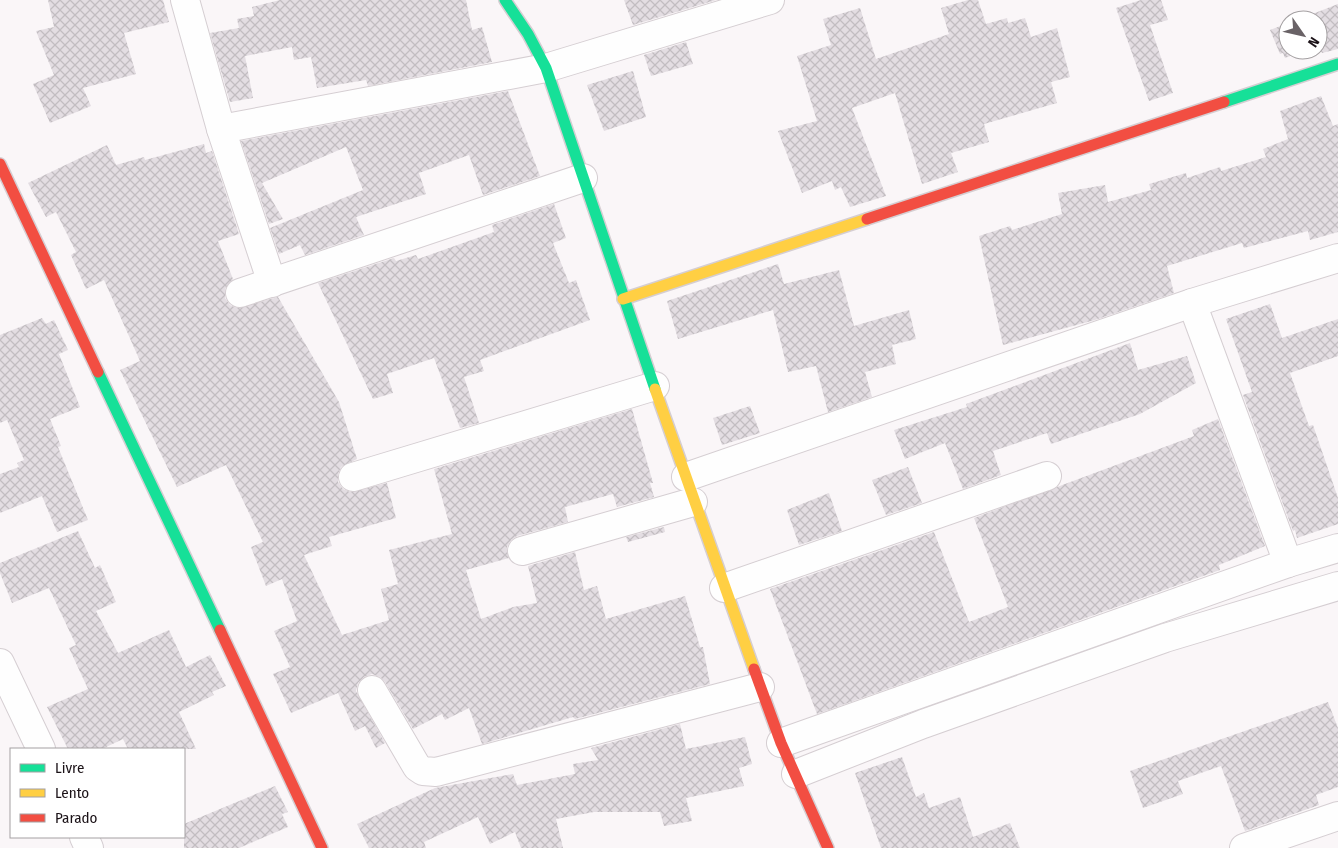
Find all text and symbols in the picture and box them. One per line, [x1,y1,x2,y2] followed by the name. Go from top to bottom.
[1278,10,1328,60] north arrow
[1304,34,1323,50] text: N
[10,748,185,838] legend
[55,759,84,777] text: Livre
[55,784,89,802] text: Lento
[55,809,98,827] text: Parado

